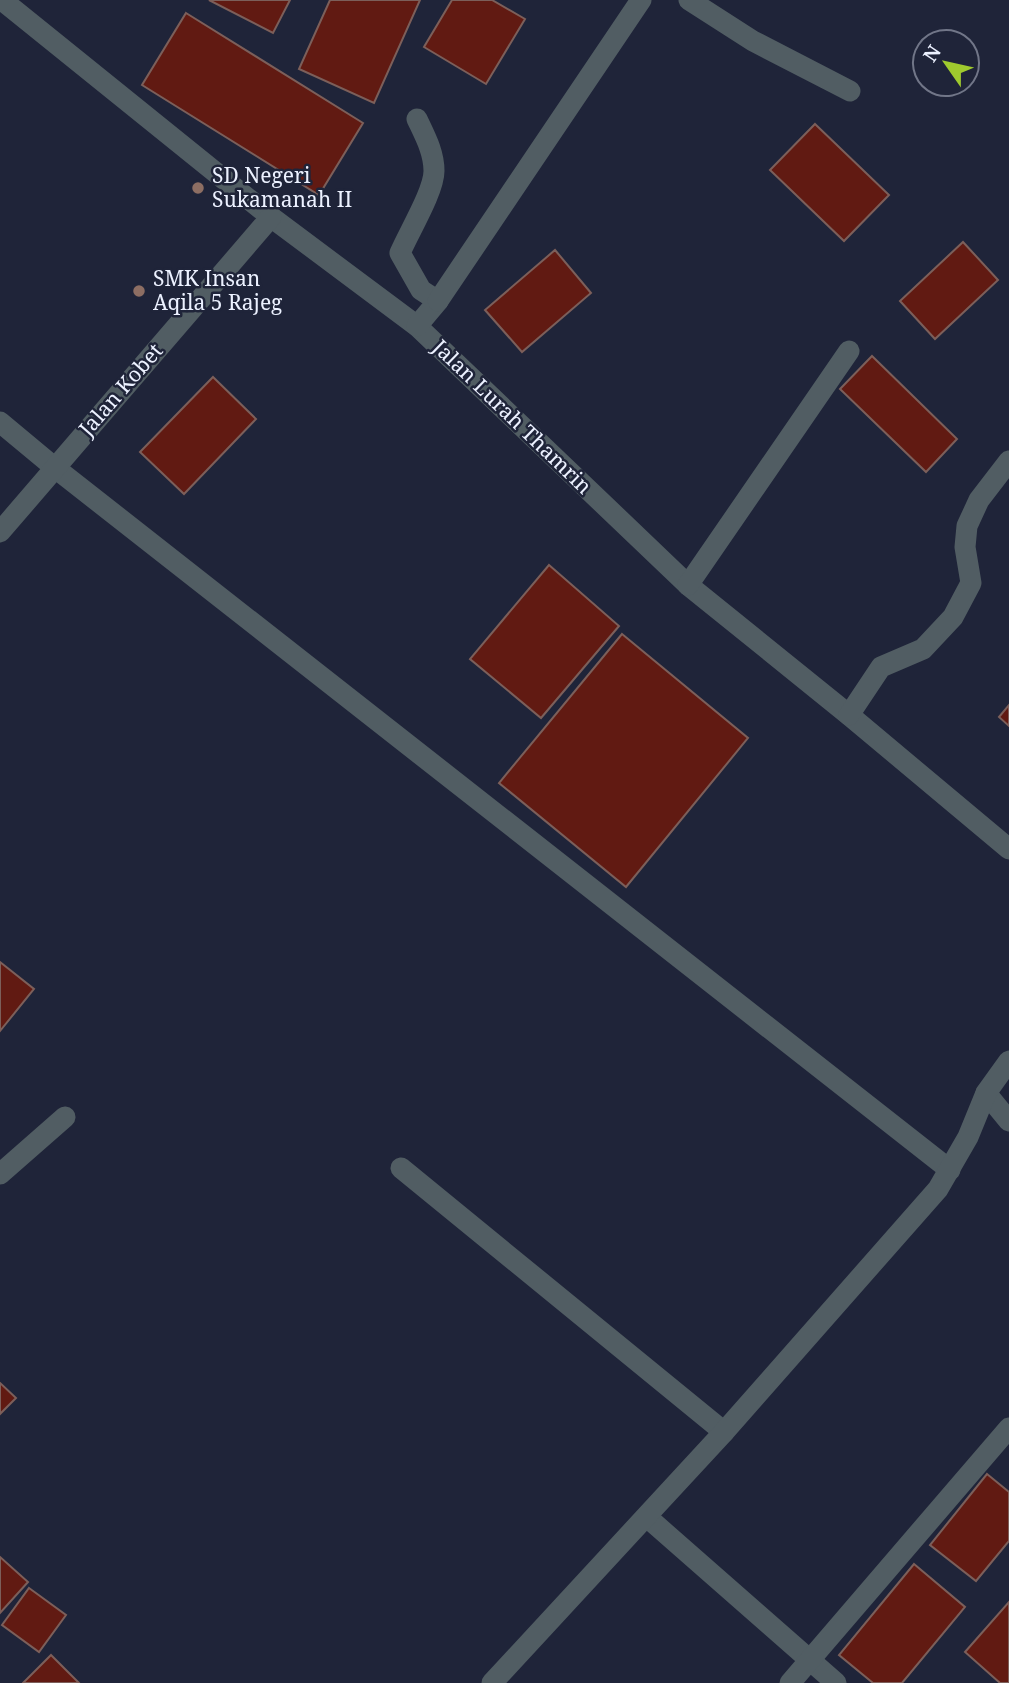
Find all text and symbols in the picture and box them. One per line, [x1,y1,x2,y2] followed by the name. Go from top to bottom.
[911,28,981,98] north arrow
[917,40,947,67] text: N
[212,161,352,213] place label: SD Negeri Sukamanah II
[190,180,206,196] marker: SD Negeri Sukamanah II
[153,264,283,316] place label: SMK Insan Aqila 5 Rajeg
[131,283,147,299] marker: SMK Insan Aqila 5 Rajeg
[426,332,598,500] street label: Jalan Lurah Thamrin
[71,337,168,443] street label: Jalan Kobet

